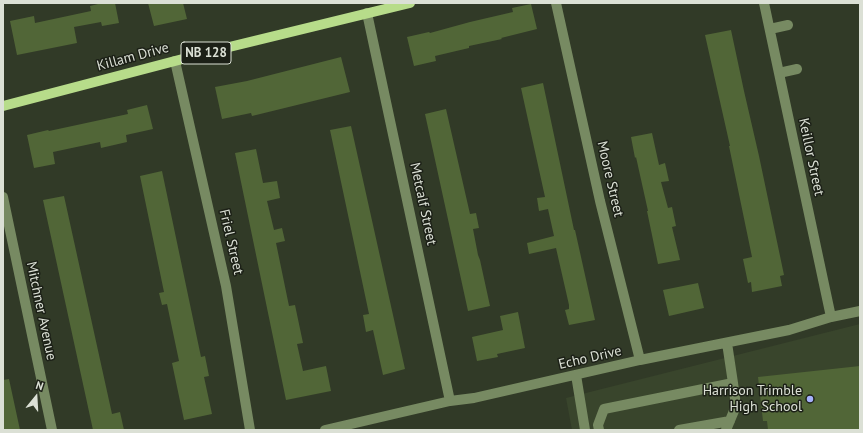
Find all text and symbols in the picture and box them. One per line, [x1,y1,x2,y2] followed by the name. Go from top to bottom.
[95,39,171,75] street label: Killam Drive
[181,42,231,64] road number: NB 128
[795,117,827,197] street label: Keillor Street
[593,139,627,219] street label: Moore Street
[406,161,440,247] street label: Metcalf Street
[215,208,247,276] street label: Friel Street
[22,260,60,362] street label: Mitchner Avenue
[557,343,623,373] street label: Echo Drive
[16,377,56,417] north arrow
[34,378,45,393] text: N
[703,383,802,416] place label: Harrison Trimble High School
[805,394,815,404] marker: Harrison Trimble High School

